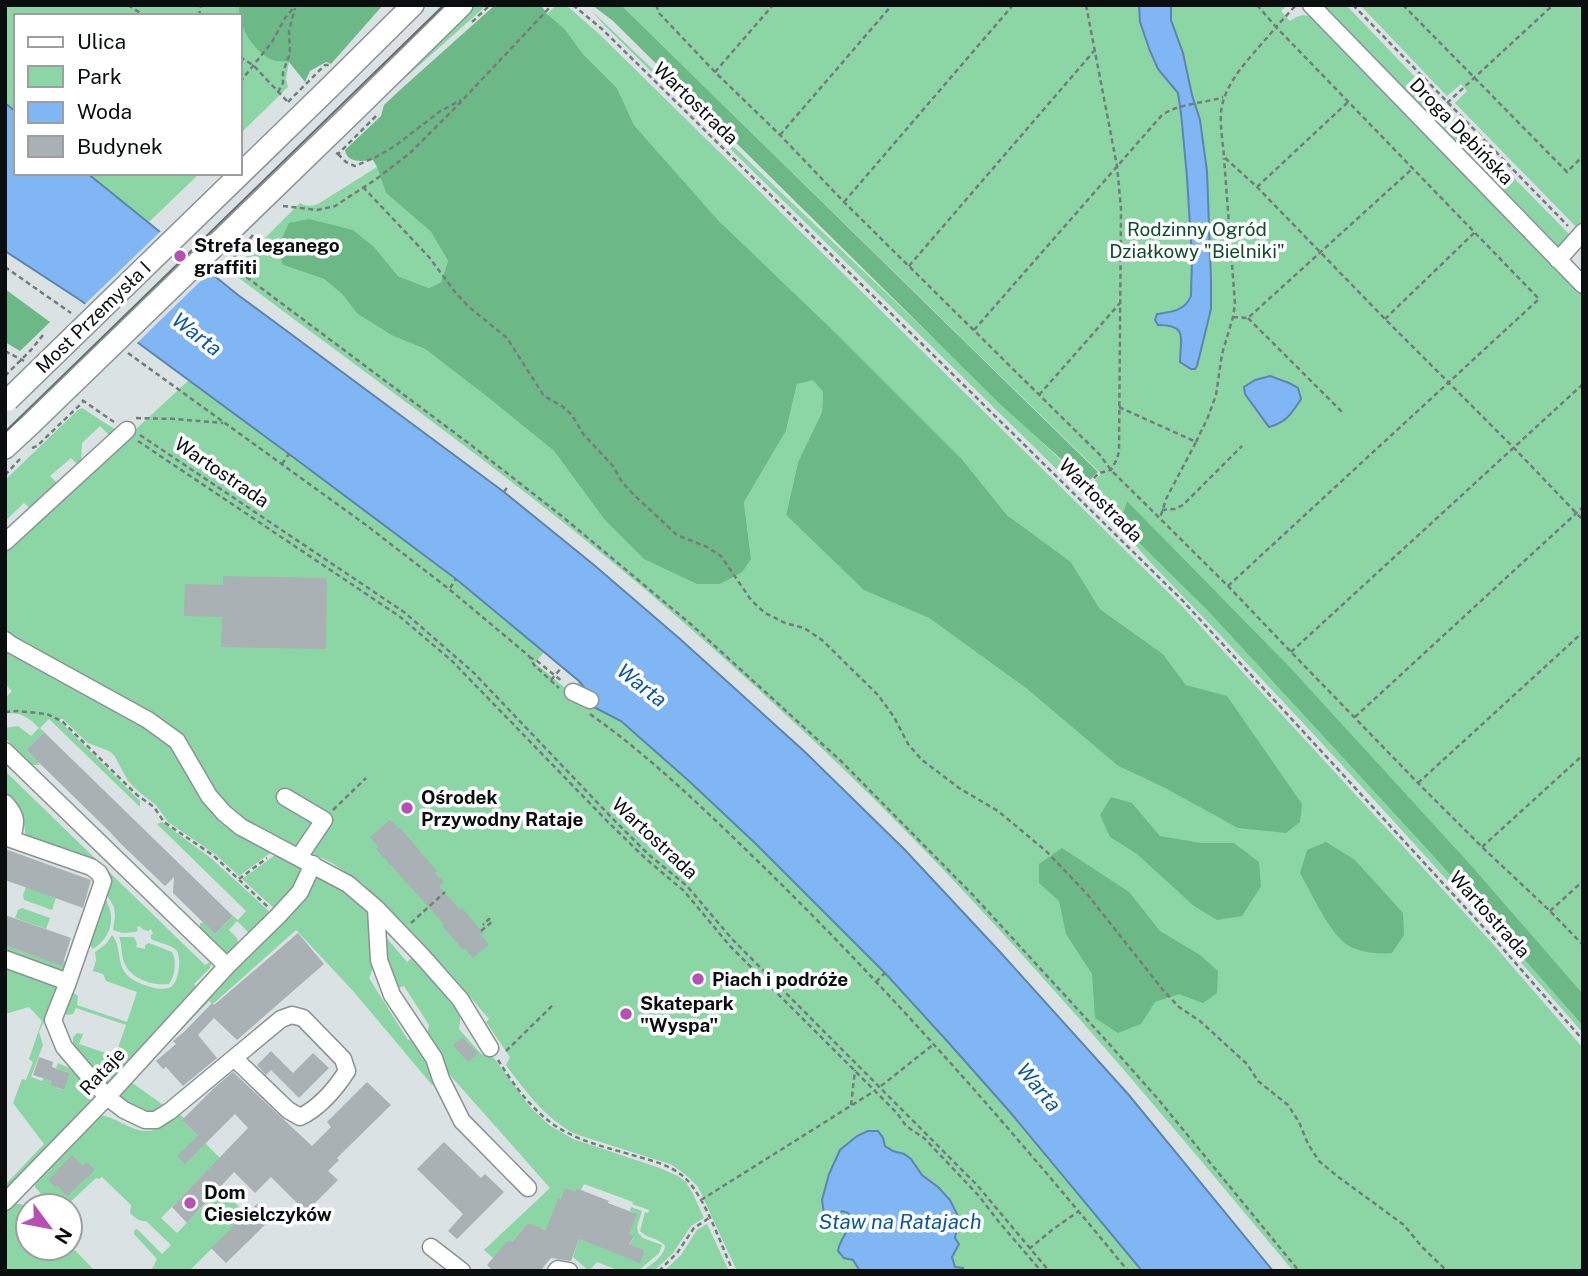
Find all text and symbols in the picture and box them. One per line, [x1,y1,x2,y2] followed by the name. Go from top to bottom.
[14,14,242,175] legend
[77,29,126,54] text: Ulica
[649,57,743,149] street label: Wartostrada
[77,64,122,89] text: Park
[1406,73,1518,189] street label: Droga Dębińska
[77,99,132,124] text: Woda
[77,134,163,159] text: Budynek
[1109,218,1285,262] park label: Rodzinny Ogród Działkowy "Bielniki"
[194,234,340,278] place label: Strefa leganego graffiti
[172,248,188,264] marker: Strefa leganego graffiti
[31,257,155,377] street label: Most Przemysła I
[167,307,227,361] water label: Warta
[171,432,273,512] street label: Wartostrada
[1055,454,1147,546] street label: Wartostrada
[612,658,672,712] water label: Warta
[421,786,583,830] place label: Ośrodek Przywodny Rataje
[608,793,702,883] street label: Wartostrada
[399,800,415,816] marker: Ośrodek Przywodny Rataje
[1445,866,1535,962] street label: Wartostrada
[712,968,848,990] place label: Piach i podróże
[690,971,706,987] marker: Piach i podróże
[640,992,734,1036] place label: Skatepark "Wyspa"
[618,1006,634,1022] marker: Skatepark "Wyspa"
[75,1043,129,1099] street label: Rataje
[1011,1058,1067,1116] water label: Warta
[204,1181,332,1225] place label: Dom Ciesielczyków
[14,1192,84,1262] north arrow
[182,1195,198,1211] marker: Dom Ciesielczyków
[818,1209,982,1234] water label: Staw na Ratajach
[50,1224,77,1248] text: N

